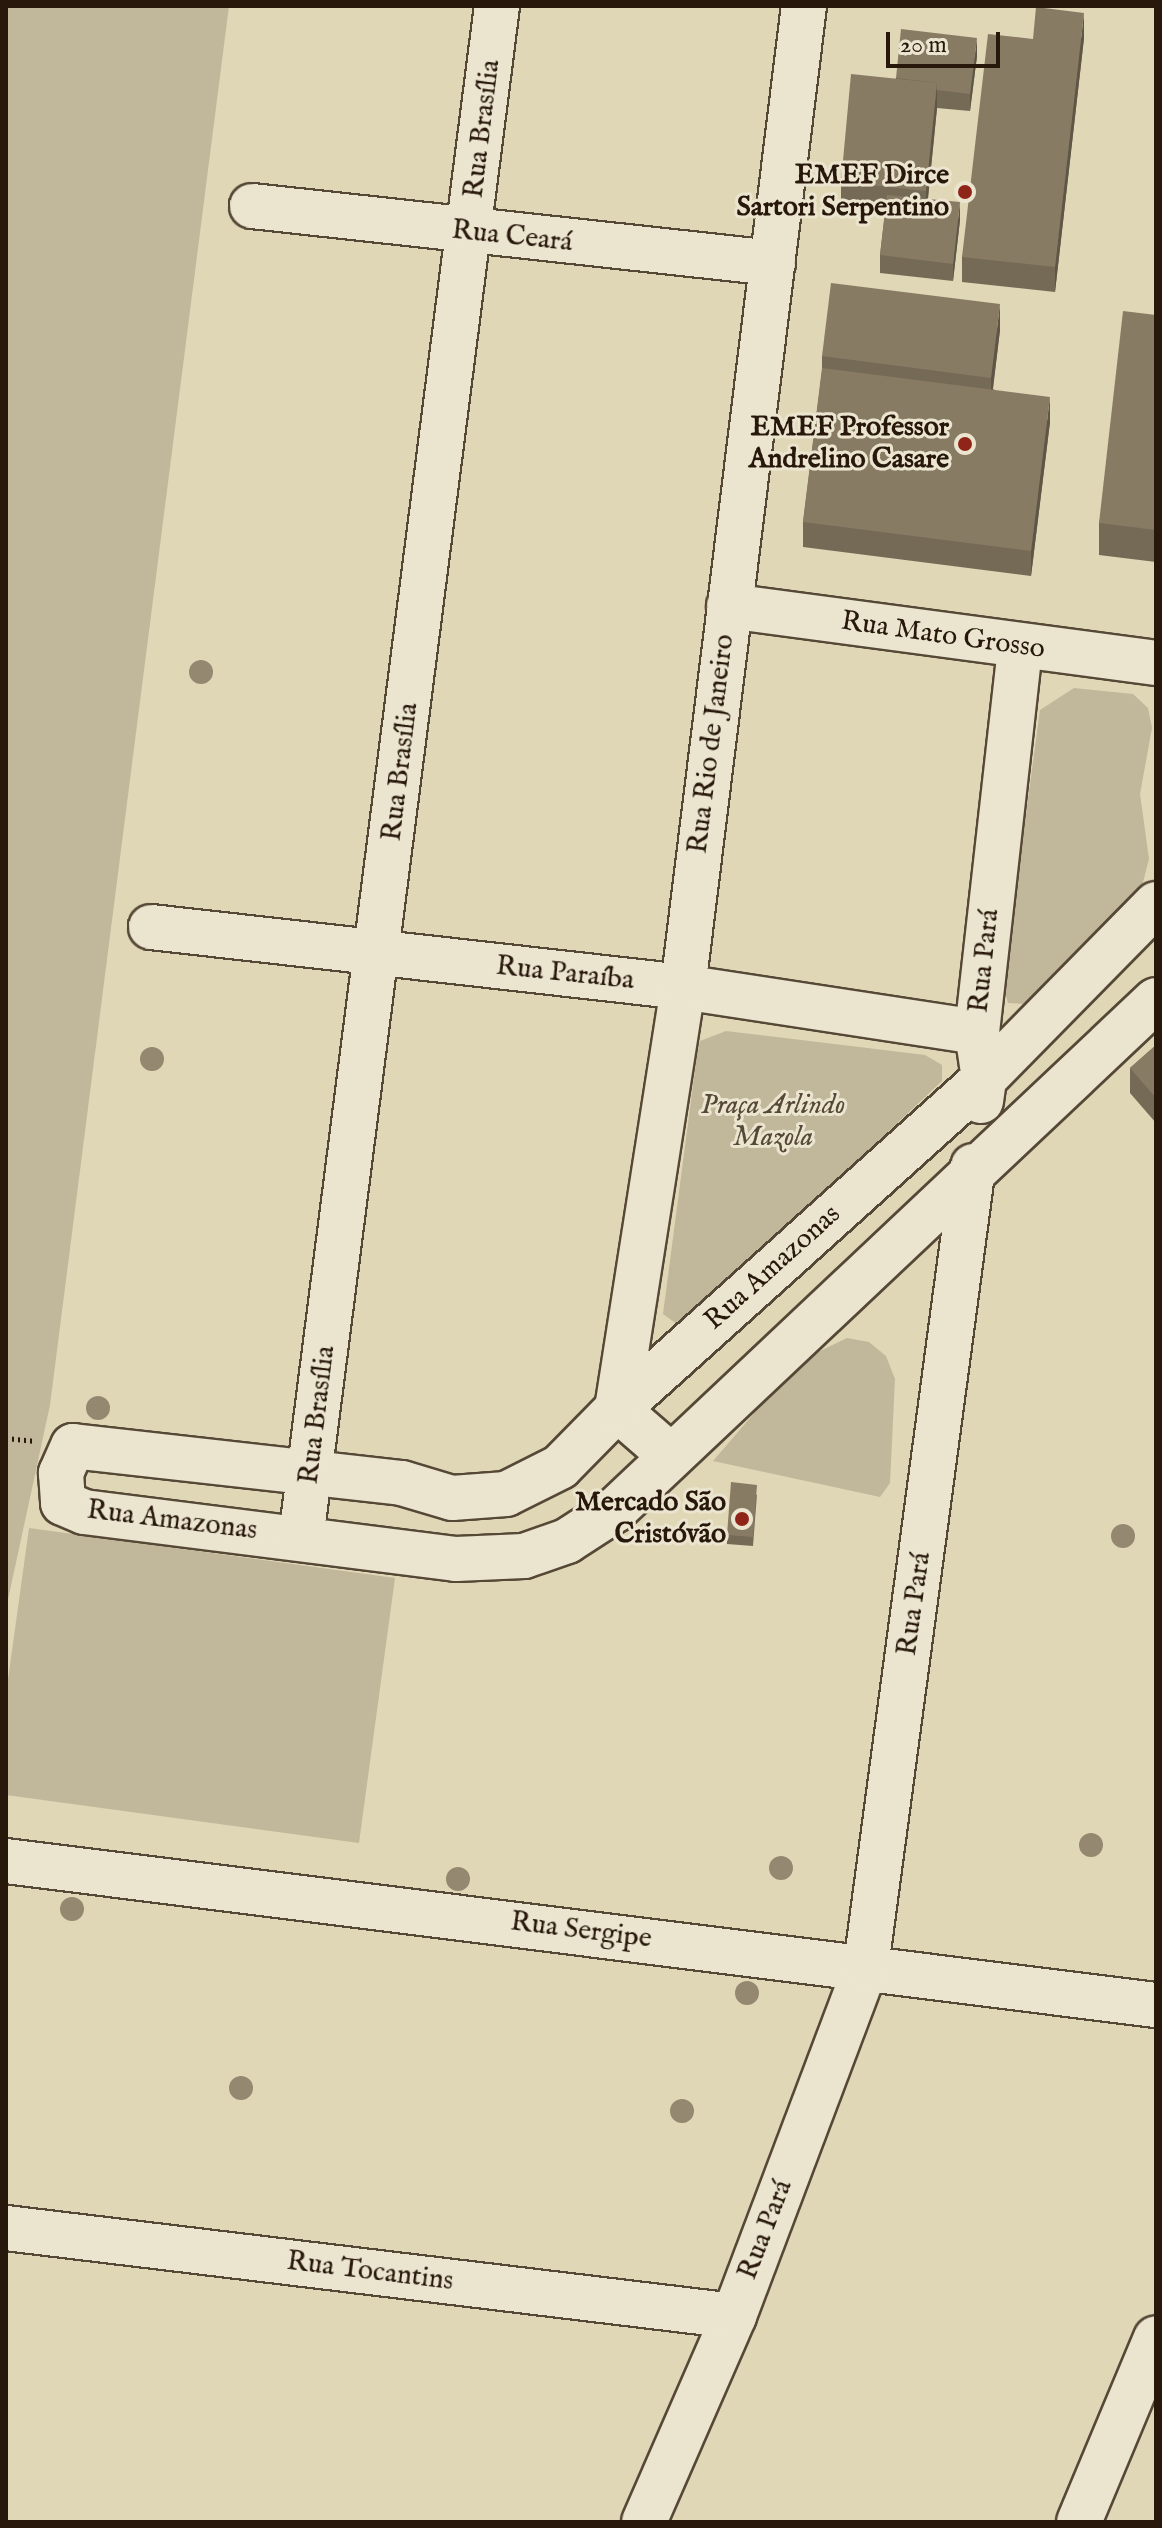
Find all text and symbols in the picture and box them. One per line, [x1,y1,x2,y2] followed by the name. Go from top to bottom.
[890,16,1004,66] scale bar
[900,30,947,61] text: 20 m
[458,58,508,200] street label: Rua Brasília
[736,159,949,225] place label: EMEF Dirce Sartori Serpentino
[956,183,974,201] marker: EMEF Dirce Sartori Serpentino
[450,214,574,260] street label: Rua Ceará
[749,411,949,477] place label: EMEF Professor Andrelino Casare
[956,435,974,453] marker: EMEF Professor Andrelino Casare
[839,605,1047,667] street label: Rua Mato Grosso
[682,632,742,856] street label: Rua Rio de Janeiro
[376,701,426,843] street label: Rua Brasília
[963,907,1007,1015] street label: Rua Pará
[494,950,636,998] street label: Rua Paraíba
[701,1089,845,1155] park label: Praça Arlindo Mazola
[698,1198,848,1338] street label: Rua Amazonas
[293,1344,343,1486] street label: Rua Brasília
[575,1486,726,1552] place label: Mercado São Cristóvão
[85,1494,259,1548] street label: Rua Amazonas
[733,1510,751,1528] marker: Mercado São Cristóvão
[891,1550,939,1658] street label: Rua Pará
[508,1906,654,1956] street label: Rua Sergipe
[732,2175,800,2285] street label: Rua Pará
[285,2245,455,2299] street label: Rua Tocantins

